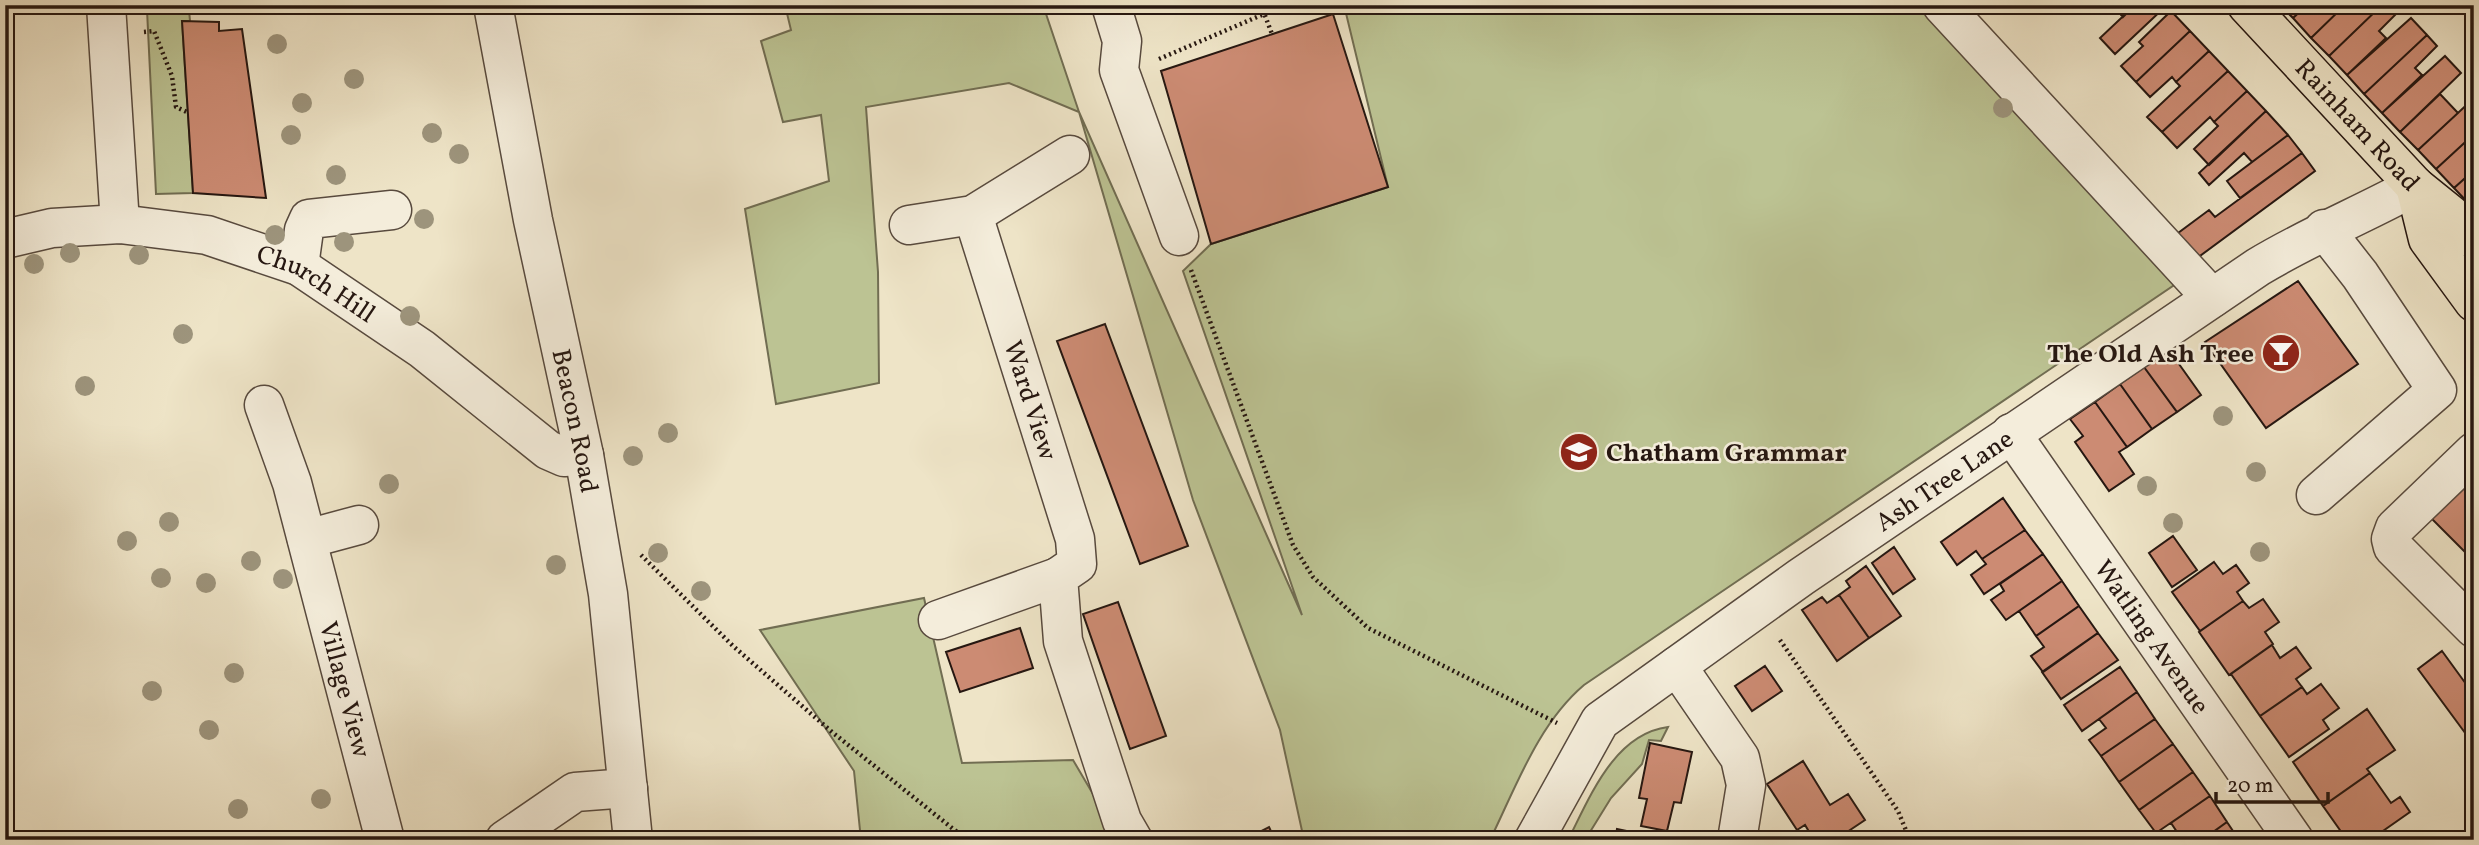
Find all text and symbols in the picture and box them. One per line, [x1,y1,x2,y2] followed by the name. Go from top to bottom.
[2286,51,2427,200] street label: Rainham Road
[251,237,382,332] street label: Church Hill
[2260,332,2302,374] bar icon: The Old Ash Tree
[994,336,1065,465] street label: Ward View
[2047,337,2254,373] place label: The Old Ash Tree
[541,346,606,496] street label: Beacon Road
[1869,422,2021,541] street label: Ash Tree Lane
[1558,431,1600,473] school or university icon: Chatham Grammar
[1606,436,1847,472] place label: Chatham Grammar
[2085,553,2217,722] street label: Watling Avenue
[309,618,379,762] street label: Village View
[2216,761,2328,805] scale bar
[2227,772,2273,801] text: 20 m

